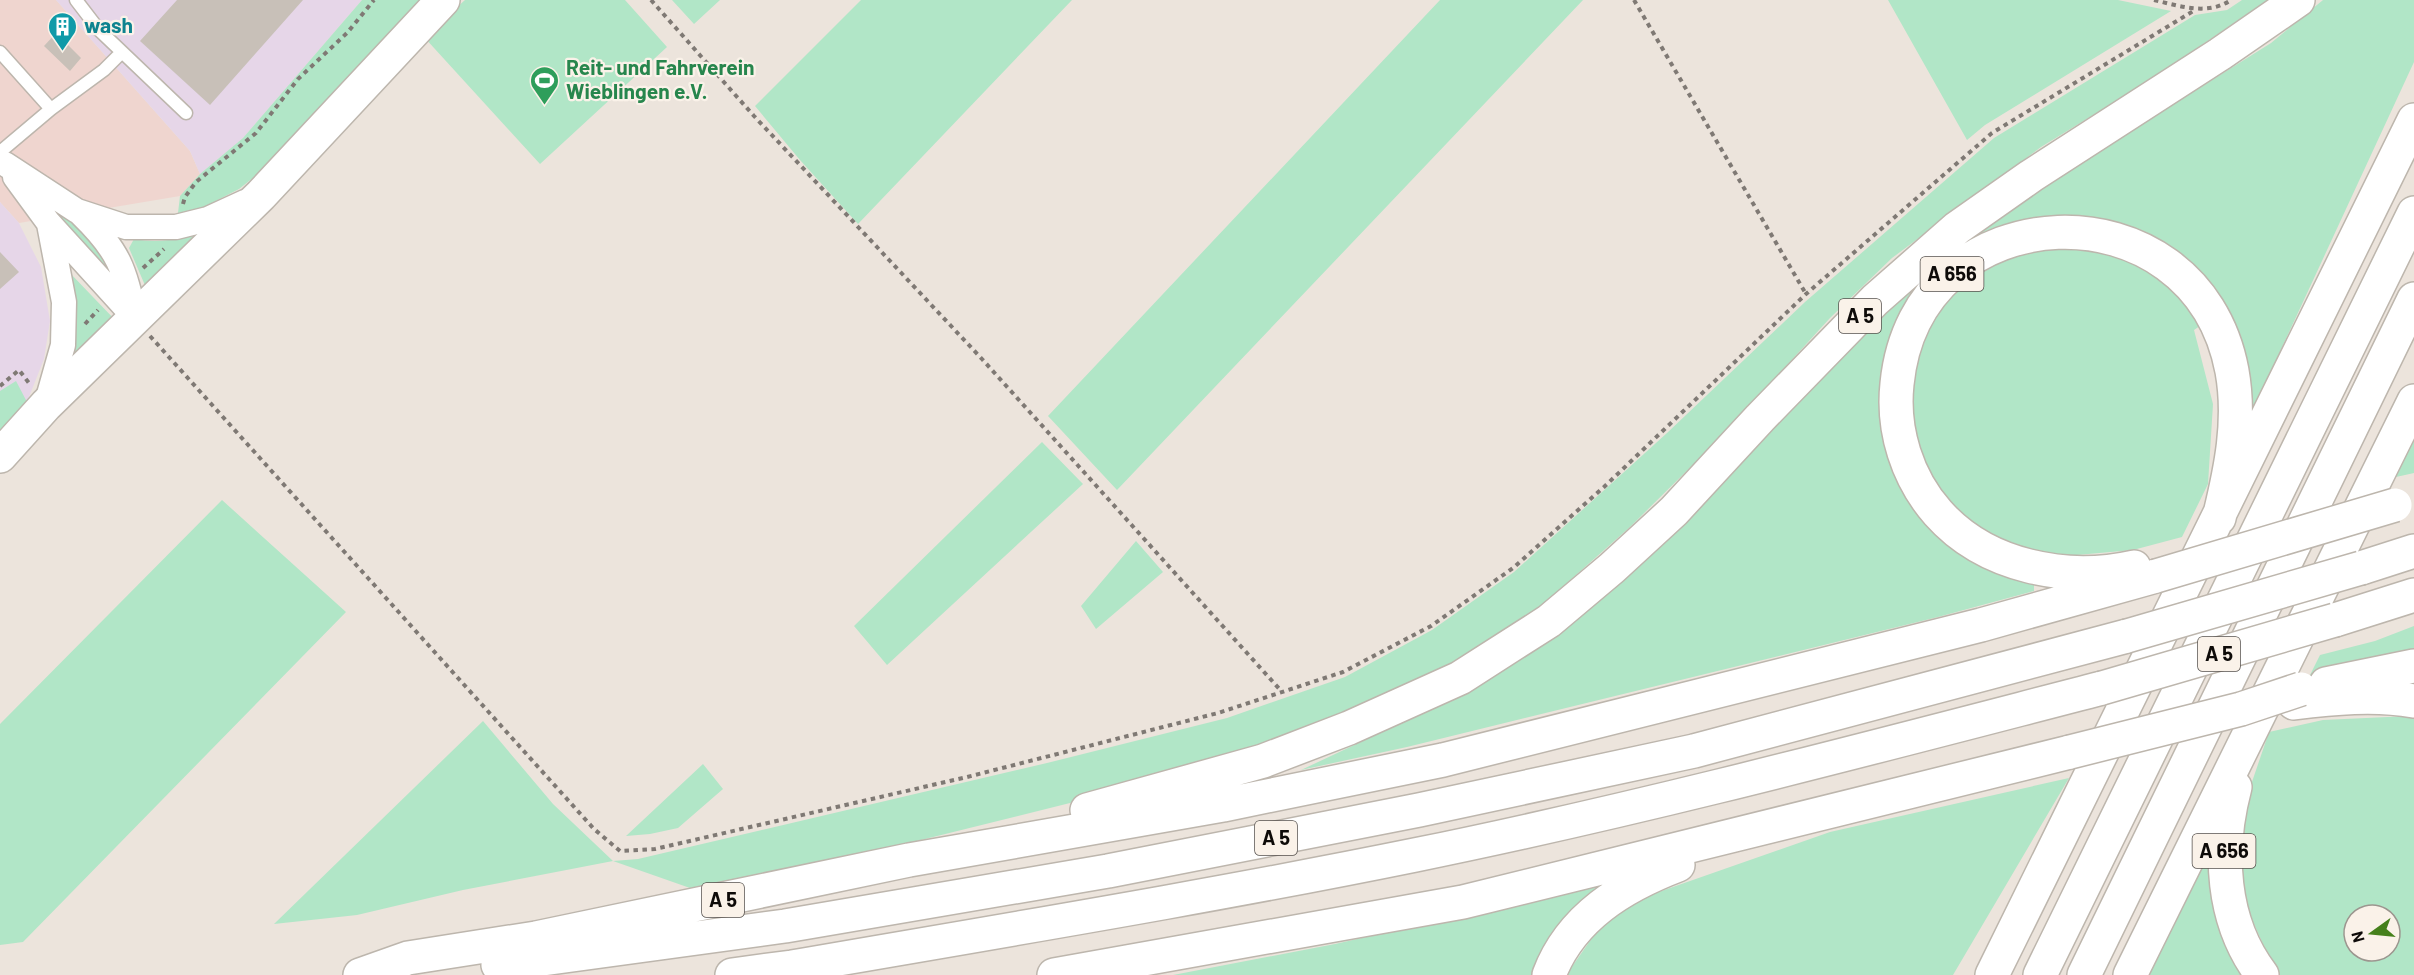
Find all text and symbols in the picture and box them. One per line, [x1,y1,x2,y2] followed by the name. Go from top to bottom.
[47,10,79,52] building icon: wash
[84,12,133,37] place label: wash
[566,54,755,103] place label: Reit- und Fahrverein Wieblingen e.V.
[529,64,561,106] sports icon: Reit- und Fahrverein Wieblingen e.V.
[1920,257,1984,291] road number: A 656
[1839,299,1881,333] road number: A 5
[2198,637,2240,671] road number: A 5
[1255,821,1297,855] road number: A 5
[2192,834,2256,868] road number: A 656
[702,883,744,917] road number: A 5
[2342,903,2402,963] north arrow
[2346,929,2368,945] text: N

